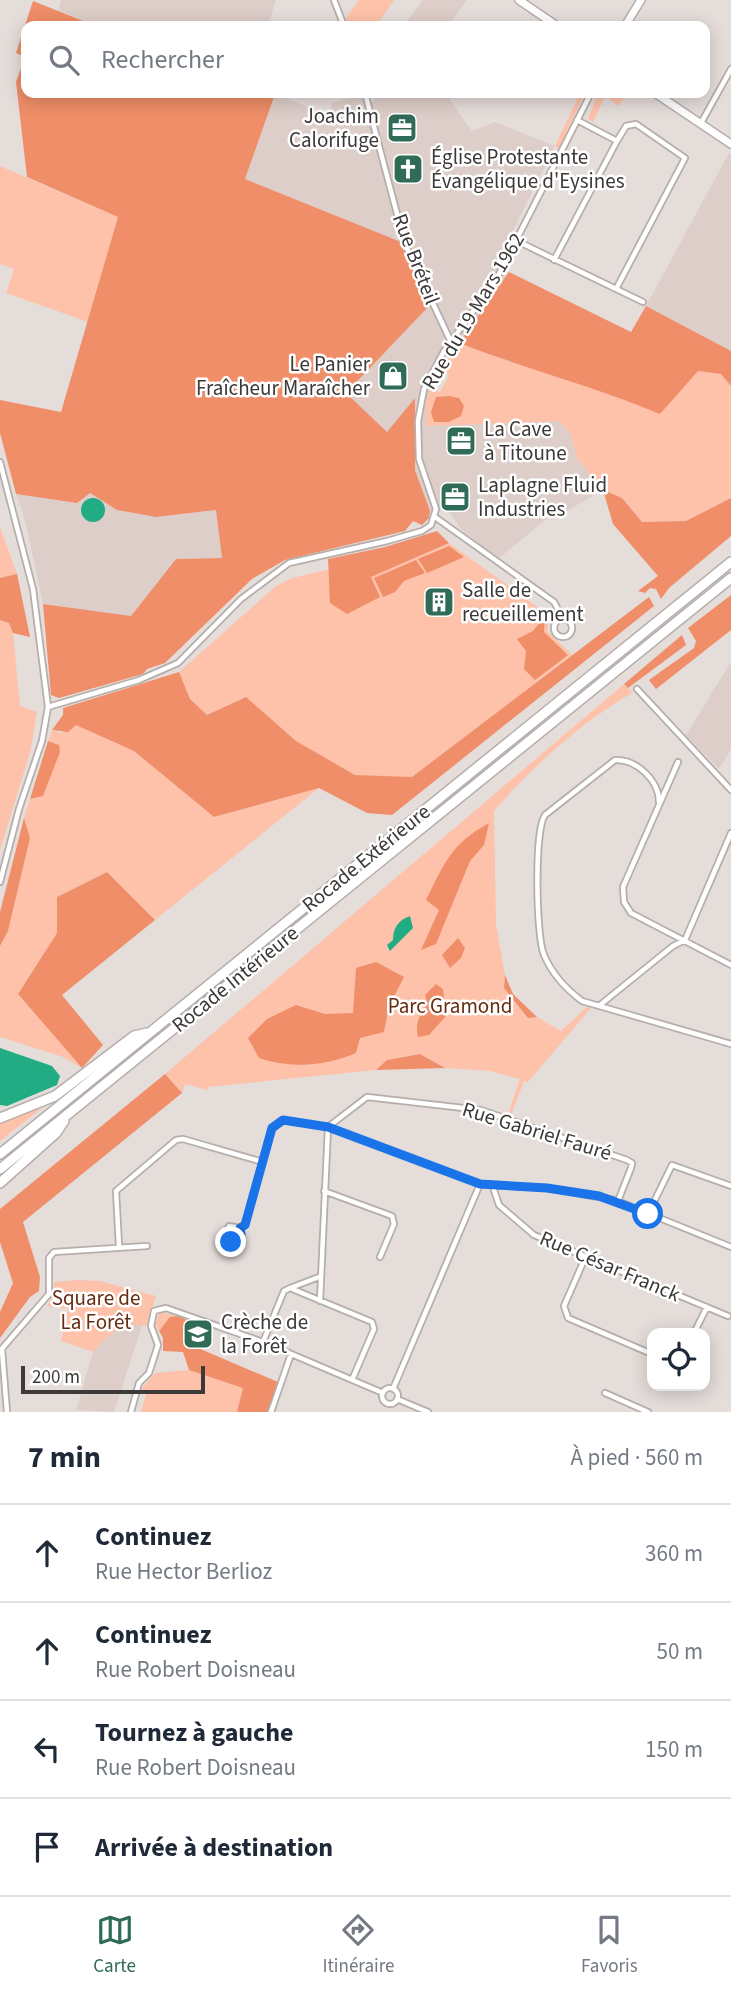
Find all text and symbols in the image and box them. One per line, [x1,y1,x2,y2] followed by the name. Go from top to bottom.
[21,21,710,98] search box
[45,41,83,79] icon: search
[101,41,224,78] text: Rechercher
[289,101,379,155] place label: Joachim Calorifuge
[385,111,419,145] office icon: Joachim Calorifuge
[431,142,625,196] place label: Église Protestante Évangélique d'Eysines
[391,152,425,186] church icon: Église Protestante Évangélique d'Eysines
[385,209,447,309] street label: Rue Bréteil
[414,227,532,395] street label: Rue du 19 Mars 1962
[196,349,371,403] place label: Le Panier Fraîcheur Maraîcher
[376,359,410,393] shop icon: Le Panier Fraîcheur Maraîcher
[484,414,567,468] place label: La Cave à Titoune
[444,424,478,458] office icon: La Cave à Titoune
[478,470,607,524] place label: Laplagne Fluid Industries
[438,480,472,514] office icon: Laplagne Fluid Industries
[462,575,584,629] place label: Salle de recueillement
[422,585,456,619] building icon: Salle de recueillement
[295,797,437,919] street label: Rocade Extérieure
[165,918,305,1040] street label: Rocade Intérieure
[388,991,512,1021] park label: Parc Gramond
[459,1094,615,1168] street label: Rue Gabriel Fauré
[632,1198,663,1229] route start
[535,1223,685,1309] street label: Rue César Franck
[215,1226,246,1257] route end
[52,1283,140,1337] park label: Square de La Forêt
[221,1307,308,1361] place label: Crèche de la Forêt
[181,1317,215,1351] school or university icon: Crèche de la Forêt
[647,1328,710,1391] map controls
[647,1328,710,1391] button: locate
[21,1363,205,1395] scale bar
[32,1364,80,1391] text: 200 m
[28,1436,101,1479] text: 7 min
[570,1441,703,1474] text: À pied · 560 m
[95,1518,211,1555] text: Continuez
[28,1534,66,1572] icon: ahead
[645,1537,703,1570] text: 360 m
[95,1555,272,1588] text: Rue Hector Berlioz
[95,1616,211,1653] text: Continuez
[28,1632,66,1670] icon: ahead
[656,1635,703,1668] text: 50 m
[95,1653,296,1686] text: Rue Robert Doisneau
[95,1714,294,1751] text: Tournez à gauche
[28,1730,66,1768] icon: left
[645,1733,703,1766] text: 150 m
[95,1751,296,1784] text: Rue Robert Doisneau
[28,1828,66,1866] icon: arrive
[95,1829,333,1866] text: Arrivée à destination
[93,1911,136,1980] tab: Carte
[322,1911,395,1980] tab: Itinéraire
[581,1911,638,1980] tab: Favoris

